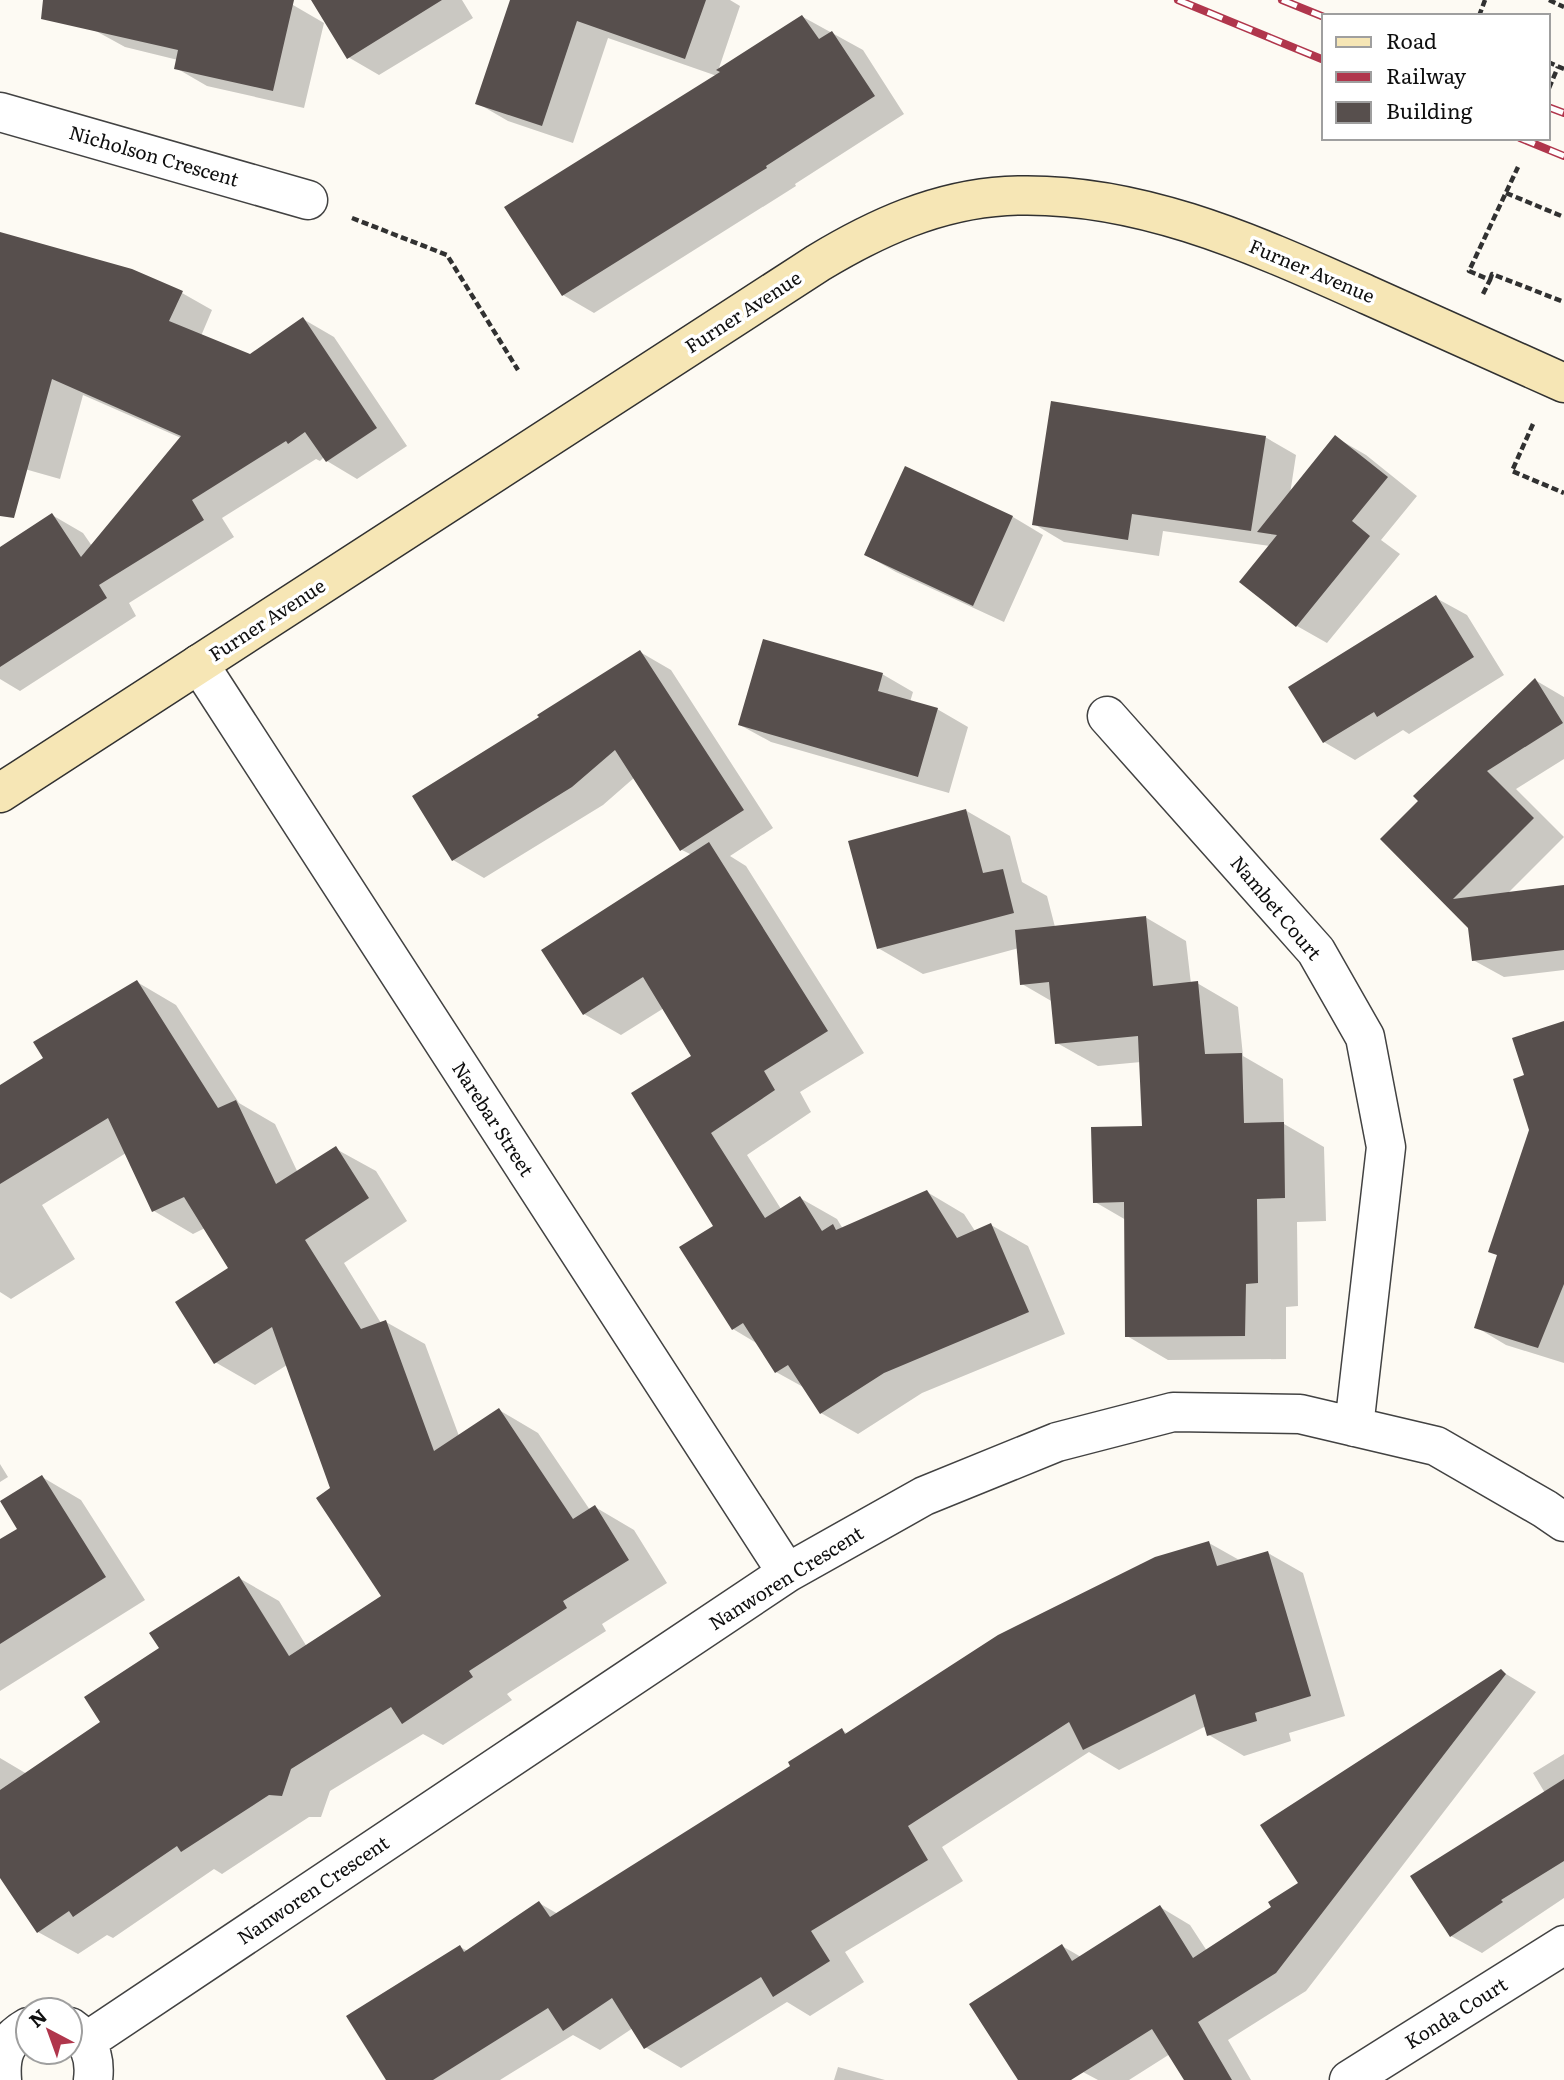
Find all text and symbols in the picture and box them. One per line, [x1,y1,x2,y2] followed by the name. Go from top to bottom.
[1322,14,1550,140] legend
[1386,24,1437,55] text: Road
[1386,59,1467,90] text: Railway
[1386,94,1473,125] text: Building
[66,117,243,193] street label: Nicholson Crescent
[1245,231,1380,309] street label: Furner Avenue
[679,263,806,359] street label: Furner Avenue
[203,571,330,667] street label: Furner Avenue
[1225,849,1329,966] street label: Nambet Court
[446,1056,542,1182] street label: Narebar Street
[703,1518,868,1636] street label: Nanworen Crescent
[231,1828,394,1950] street label: Nanworen Crescent
[1399,1969,1512,2055] street label: Konda Court
[14,1996,84,2066] north arrow
[22,2002,52,2033] text: N

